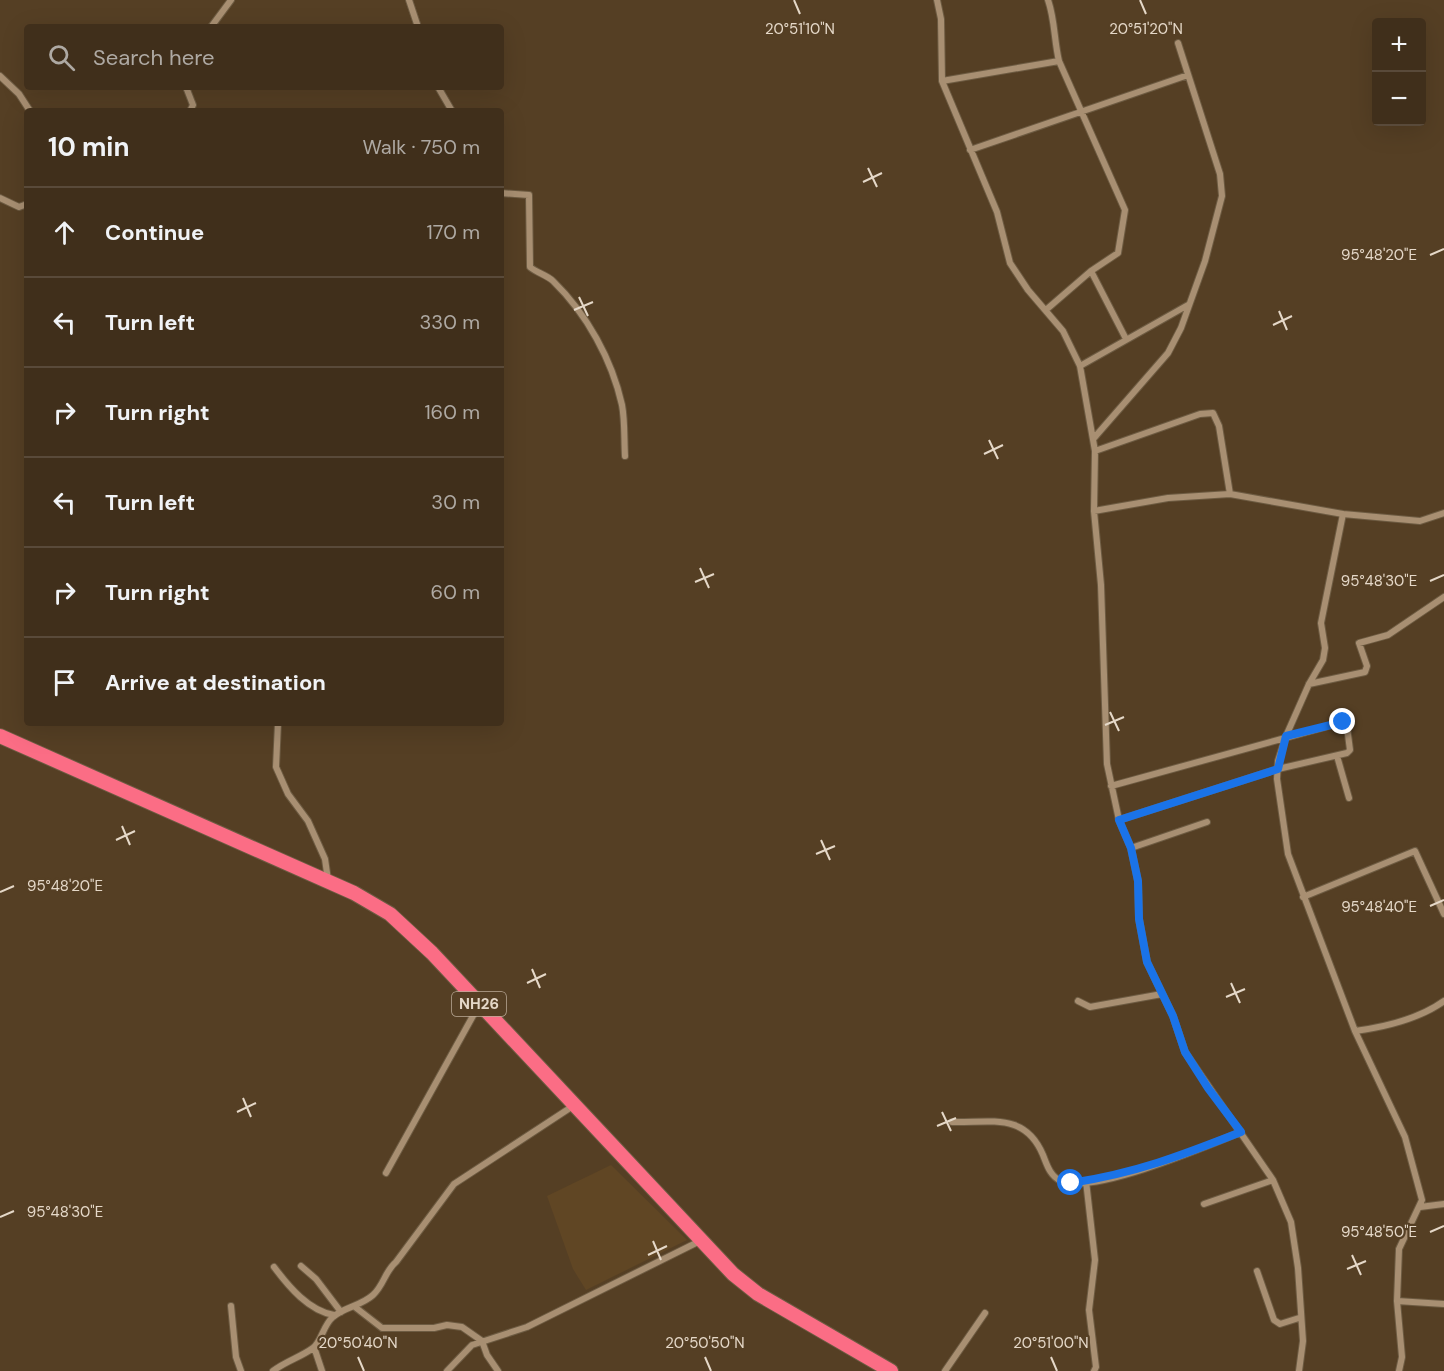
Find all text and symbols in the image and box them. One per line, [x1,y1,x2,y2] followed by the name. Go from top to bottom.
[1372,18,1426,126] map controls
[1372,18,1426,72] button: +
[765,19,835,39] text: 20°51'10"N
[1109,19,1183,39] text: 20°51'20"N
[24,24,504,90] search box
[45,41,78,74] icon: search
[93,43,214,72] text: Search here
[1372,72,1426,126] button: −
[48,130,130,164] text: 10 min
[362,134,480,160] text: Walk · 750 m
[48,216,81,249] icon: ahead
[105,218,204,247] text: Continue
[427,219,480,245] text: 170 m
[1341,245,1417,265] text: 95°48'20"E
[48,306,81,339] icon: left
[105,308,195,337] text: Turn left
[420,309,480,335] text: 330 m
[48,396,81,429] icon: right
[105,398,210,427] text: Turn right
[424,399,480,425] text: 160 m
[48,486,81,519] icon: left
[105,488,195,517] text: Turn left
[431,489,480,515] text: 30 m
[1341,571,1417,591] text: 95°48'30"E
[48,576,81,609] icon: right
[105,578,210,607] text: Turn right
[431,579,480,605] text: 60 m
[48,666,81,699] icon: arrive
[105,668,326,697] text: Arrive at destination
[1329,708,1355,734] route end
[27,876,103,896] text: 95°48'20"E
[1341,897,1417,917] text: 95°48'40"E
[452,992,506,1016] road number: NH26
[1057,1169,1083,1195] route start
[27,1202,103,1222] text: 95°48'30"E
[1341,1222,1417,1242] text: 95°48'50"E
[319,1333,398,1353] text: 20°50'40"N
[665,1333,745,1353] text: 20°50'50"N
[1013,1333,1089,1353] text: 20°51'00"N

